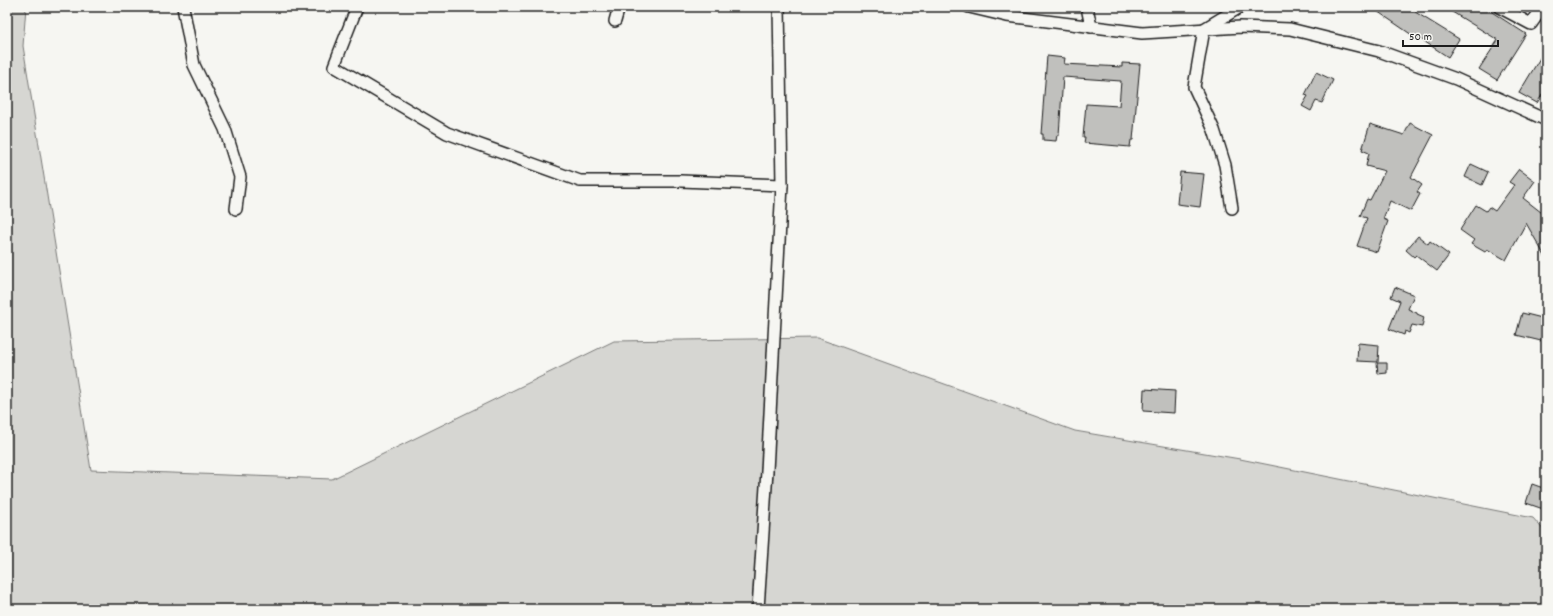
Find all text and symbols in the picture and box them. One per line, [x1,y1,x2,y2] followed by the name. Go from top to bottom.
[1403,22,1498,48] scale bar
[1409,29,1432,46] text: 50 m

